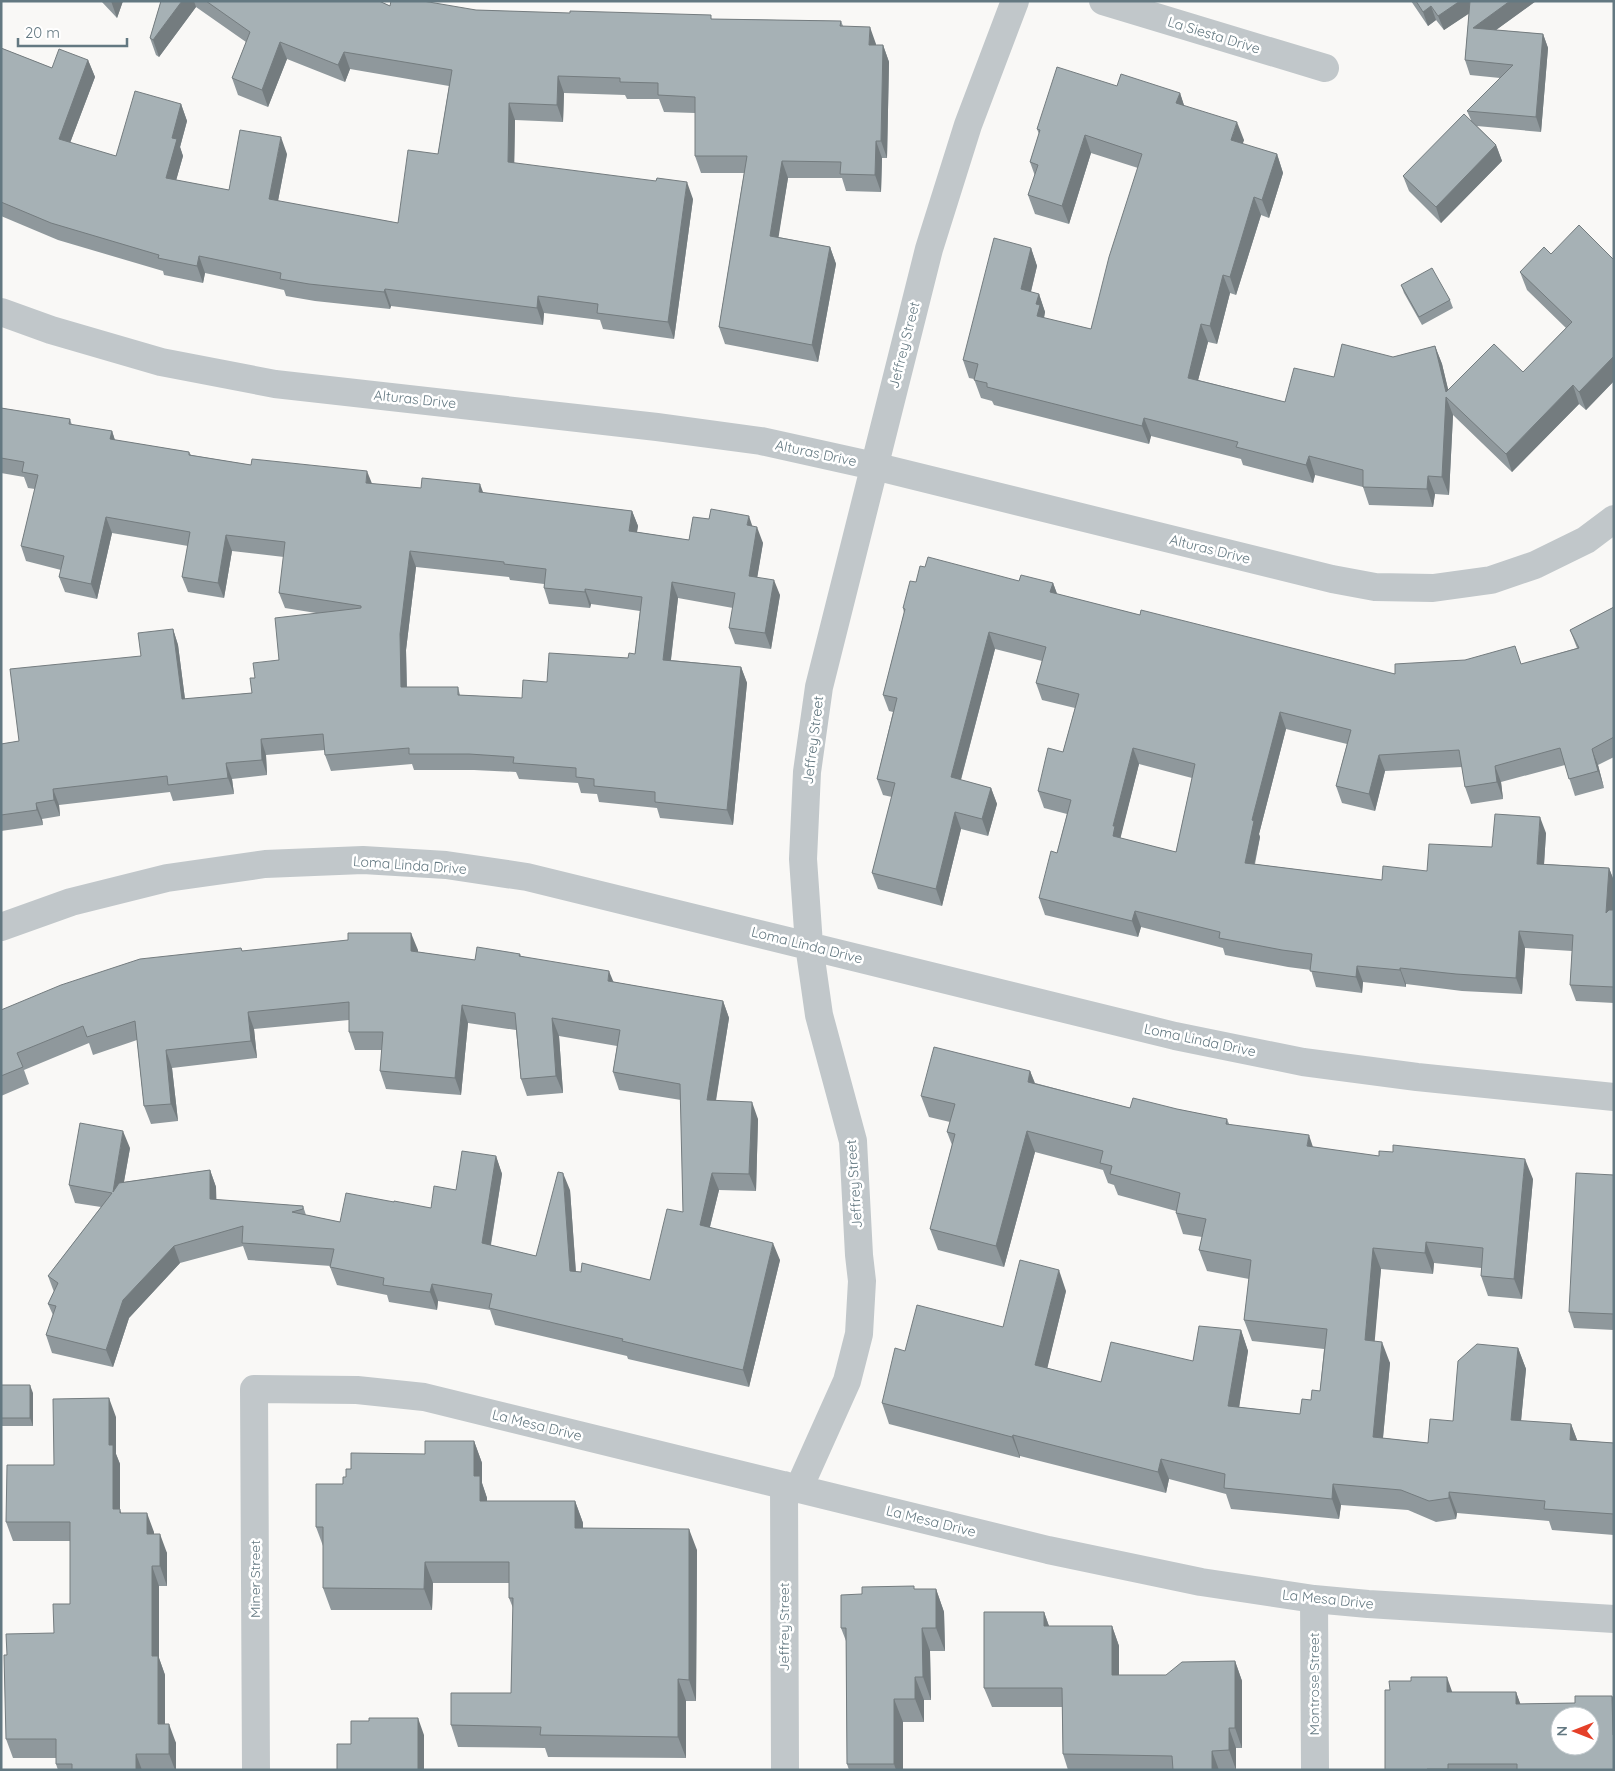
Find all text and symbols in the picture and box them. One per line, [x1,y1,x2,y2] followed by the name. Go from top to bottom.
[1166,12,1263,58] street label: La Siesta Drive
[18,15,126,47] scale bar
[25,23,60,42] text: 20 m
[885,299,924,390] street label: Jeffrey Street
[373,386,457,412] street label: Alturas Drive
[774,436,858,470] street label: Alturas Drive
[1168,530,1252,568] street label: Alturas Drive
[799,695,827,785] street label: Jeffrey Street
[353,852,468,878] street label: Loma Linda Drive
[750,922,865,968] street label: Loma Linda Drive
[1142,1019,1258,1061] street label: Loma Linda Drive
[842,1139,866,1229] street label: Jeffrey Street
[490,1405,584,1445] street label: La Mesa Drive
[884,1501,978,1541] street label: La Mesa Drive
[246,1540,264,1618] street label: Miner Street
[775,1582,793,1671] street label: Jeffrey Street
[1281,1585,1375,1613] street label: La Mesa Drive
[1305,1632,1323,1735] street label: Montrose Street
[1550,1706,1600,1756] north arrow
[1553,1726,1571,1736] text: N

